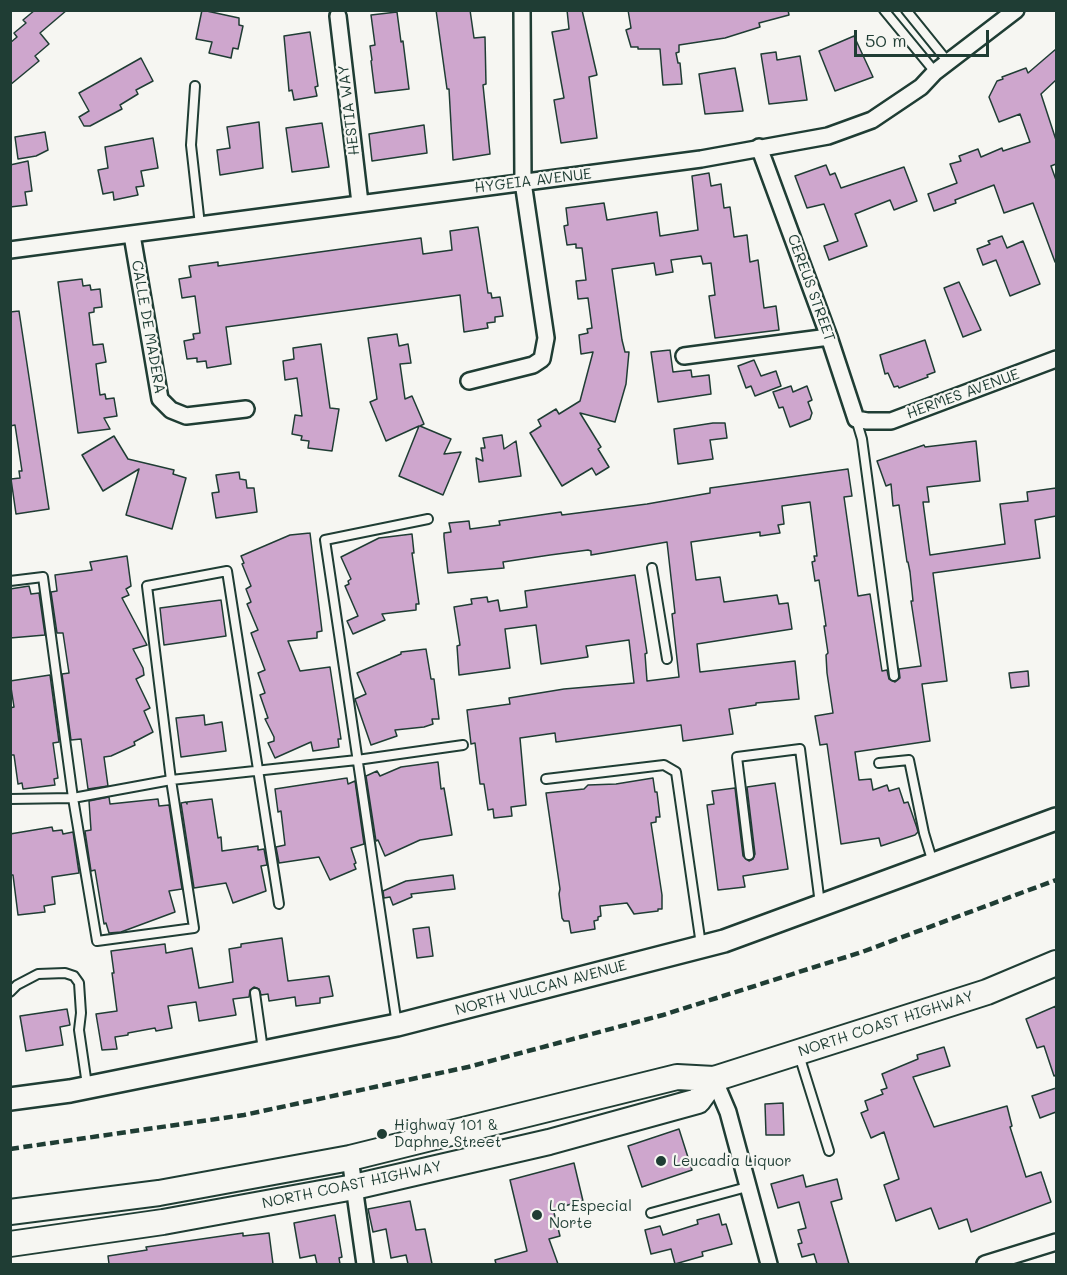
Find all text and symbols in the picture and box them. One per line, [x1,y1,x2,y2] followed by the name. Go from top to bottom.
[857,18,992,56] scale bar
[865,28,907,52] text: 50 m
[335,64,363,156] street label: HESTIA WAY
[473,165,593,197] street label: HYGEIA AVENUE
[783,232,839,344] street label: CEREUS STREET
[127,259,169,395] street label: CALLE DE MADERA
[904,365,1022,423] street label: HERMES AVENUE
[453,956,629,1020] street label: NORTH VULCAN AVENUE
[796,987,976,1061] street label: NORTH COAST HIGHWAY
[394,1116,502,1151] place label: Highway 101 & Daphne Street
[375,1127,389,1141] marker: Highway 101 & Daphne Street
[673,1152,792,1170] place label: Leucadia Liquor
[654,1154,668,1168] marker: Leucadia Liquor
[260,1157,444,1213] street label: NORTH COAST HIGHWAY
[549,1197,632,1232] place label: La Especial Norte
[530,1208,544,1222] marker: La Especial Norte

